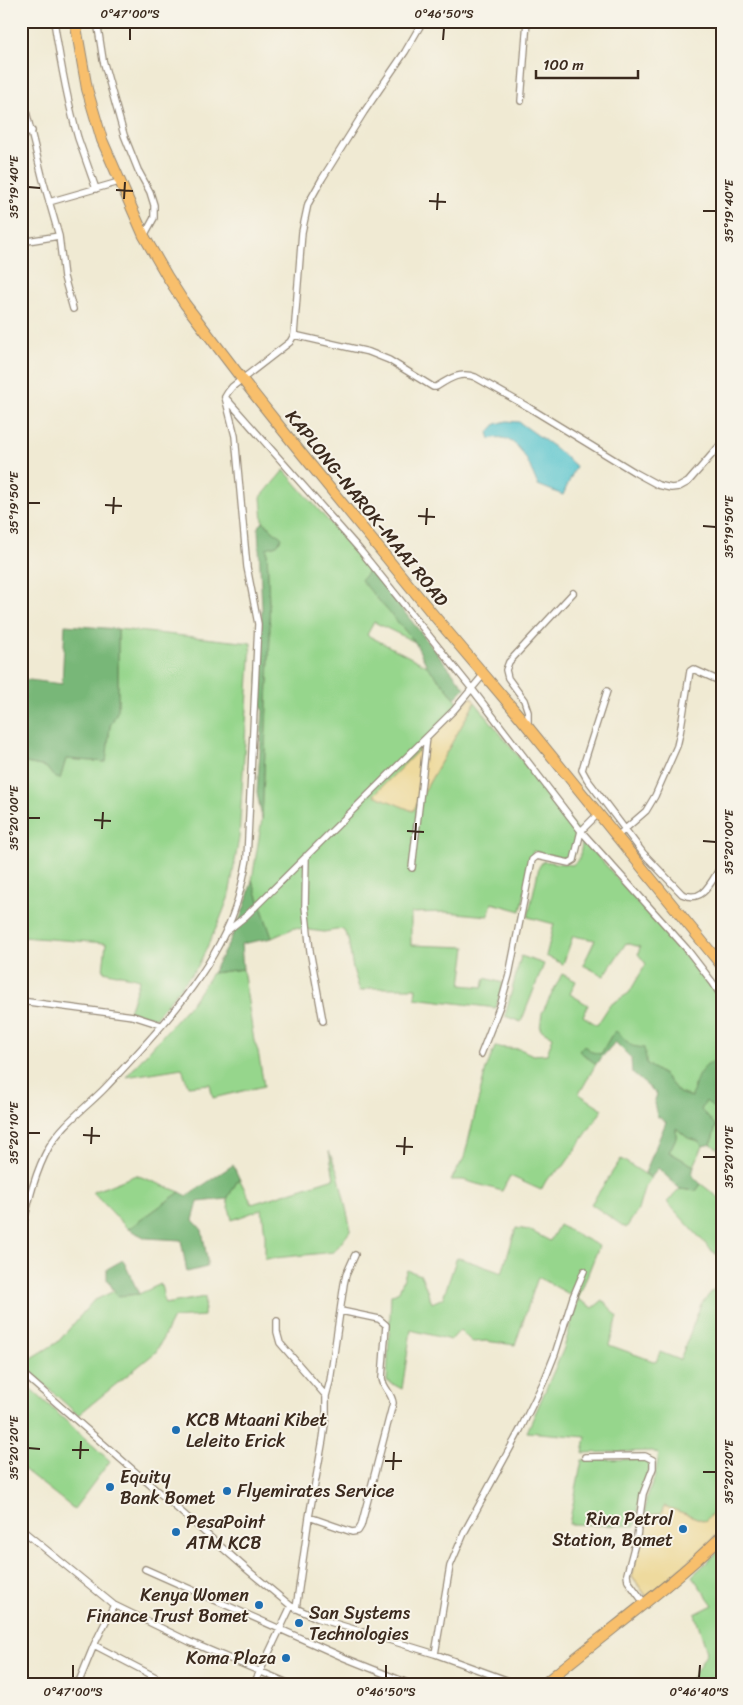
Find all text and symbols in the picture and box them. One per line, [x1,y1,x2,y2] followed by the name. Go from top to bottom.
[100,3,160,25] text: 0°47'00"S
[415,3,474,25] text: 0°46'50"S
[536,48,638,80] scale bar
[543,52,584,78] text: 100 m
[3,154,25,218] text: 35°19'40"E
[718,178,740,242] text: 35°19'40"E
[277,402,457,614] street label: KAPLONG-NAROK-MAAI ROAD
[3,470,25,534] text: 35°19'50"E
[718,494,740,558] text: 35°19'50"E
[3,784,25,850] text: 35°20'00"E
[718,808,740,874] text: 35°20'00"E
[3,1100,25,1164] text: 35°20'10"E
[718,1124,740,1188] text: 35°20'10"E
[186,1404,327,1457] place label: KCB Mtaani Kibet Leleito Erick
[3,1415,25,1480] text: 35°20'20"E
[170,1424,182,1436] marker: KCB Mtaani Kibet Leleito Erick
[718,1439,740,1504] text: 35°20'20"E
[120,1461,216,1514] place label: Equity Bank Bomet
[237,1475,394,1507] place label: Flyemirates Service
[104,1481,116,1493] marker: Equity Bank Bomet
[221,1485,233,1497] marker: Flyemirates Service
[552,1503,674,1556] place label: Riva Petrol Station, Bomet
[185,1506,266,1559] place label: PesaPoint ATM KCB
[677,1523,689,1535] marker: Riva Petrol Station, Bomet
[170,1526,182,1538] marker: PesaPoint ATM KCB
[87,1579,249,1632] place label: Kenya Women Finance Trust Bomet
[309,1597,411,1650] place label: San Systems Technologies
[253,1599,265,1611] marker: Kenya Women Finance Trust Bomet
[293,1617,305,1629] marker: San Systems Technologies
[186,1642,276,1674] place label: Koma Plaza
[280,1652,292,1664] marker: Koma Plaza
[43,1681,103,1703] text: 0°47'00"S
[357,1681,416,1703] text: 0°46'50"S
[669,1681,729,1703] text: 0°46'40"S

